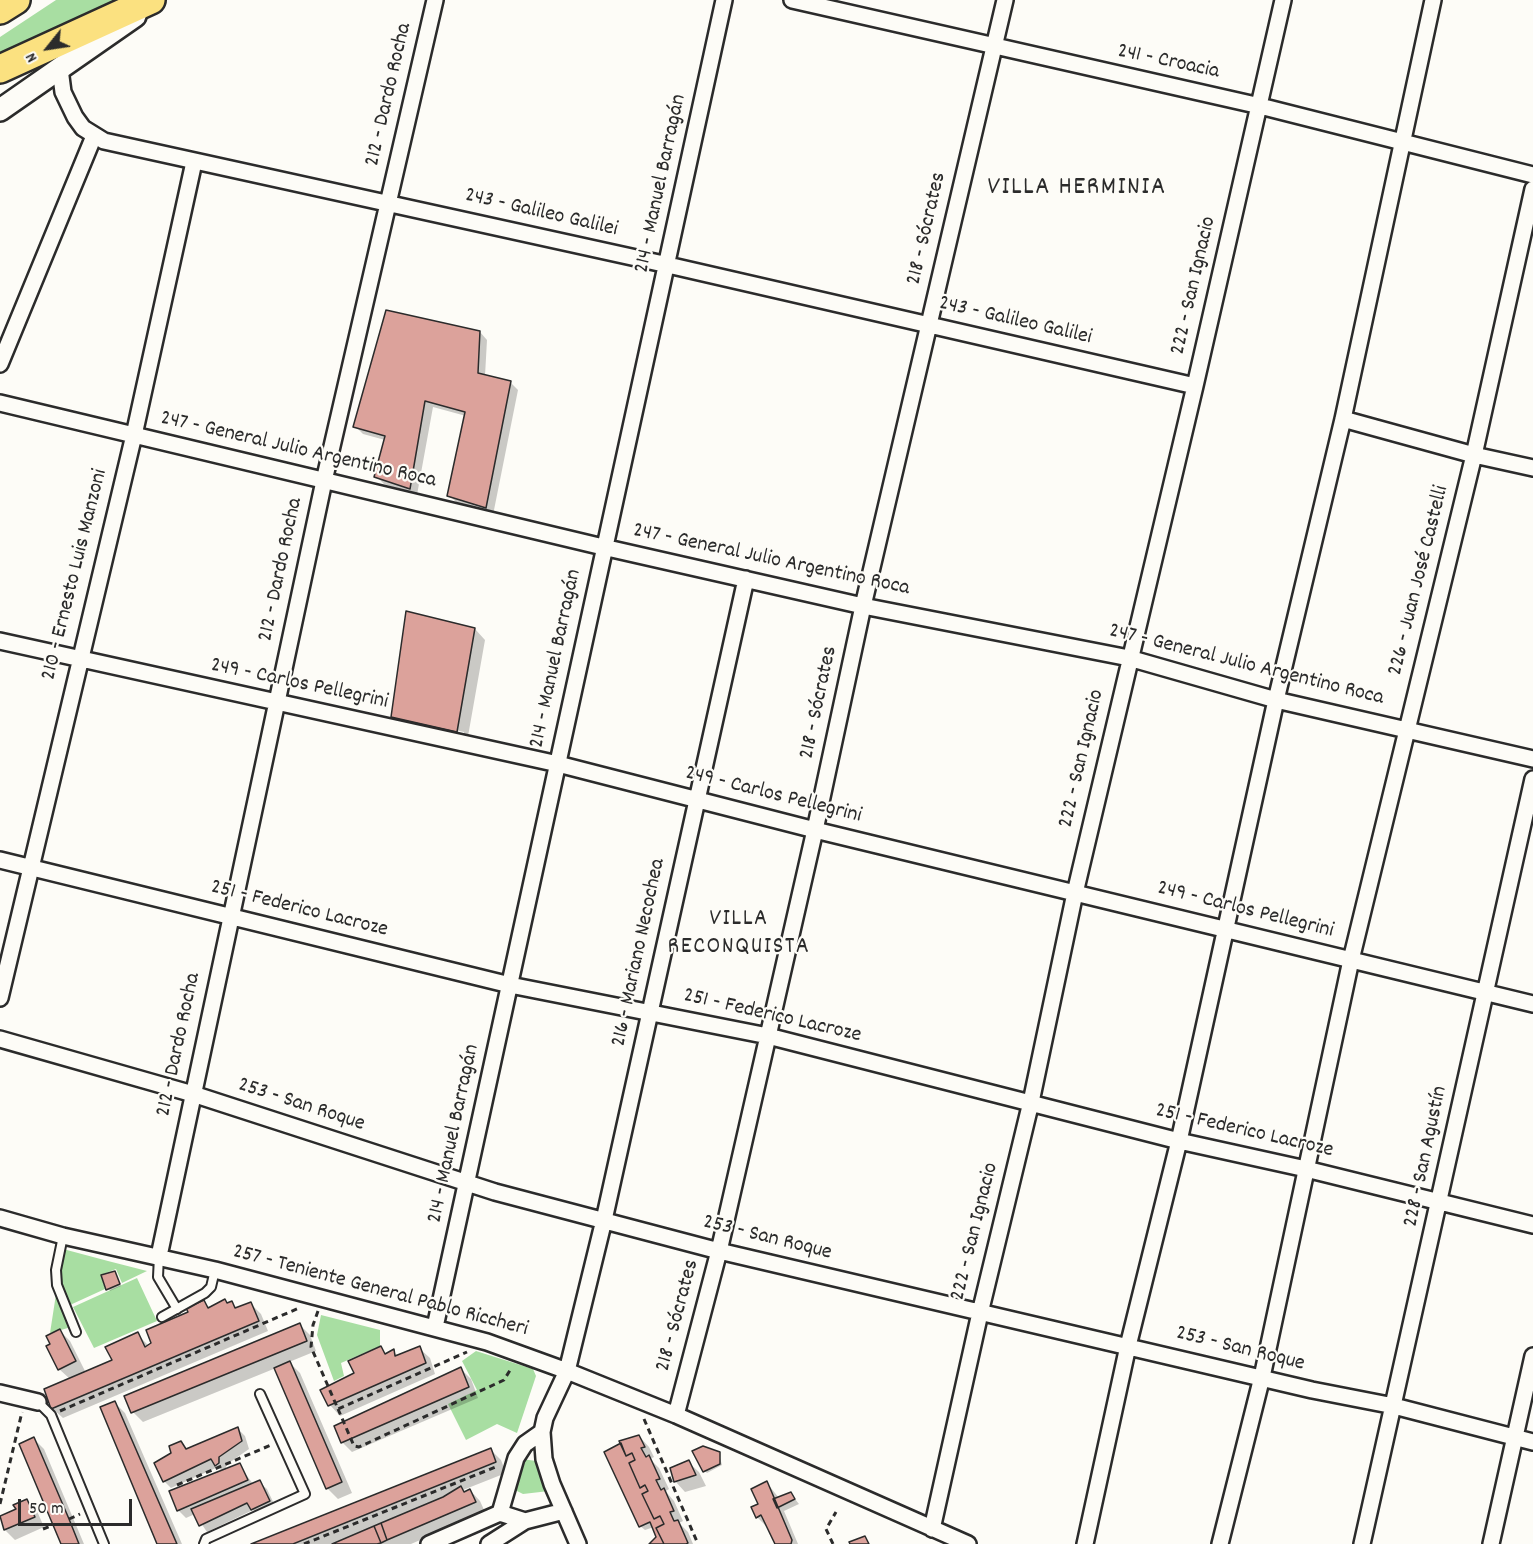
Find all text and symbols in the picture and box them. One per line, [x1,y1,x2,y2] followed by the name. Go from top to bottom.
[18,18,78,78] north arrow
[361,21,419,169] street label: 212 - Dardo Rocha
[1115,39,1221,87] street label: 241 - Croacia
[20,48,44,66] text: N
[630,92,694,276] street label: 214 - Manuel Barragán
[902,170,954,288] street label: 218 - Sócrates
[987,173,1167,205] district label: VILLA HERMINIA
[462,184,620,244] street label: 243 - Galileo Galilei
[1166,214,1224,358] street label: 222 - San Ignacio
[936,292,1094,352] street label: 243 - Galileo Galilei
[158,406,438,496] street label: 247 - General Julio Argentino Roca
[37,467,115,683] street label: 210 - Ernesto Luis Manzoni
[1384,483,1456,679] street label: 226 - Juan José Castelli
[254,496,310,644] street label: 212 - Dardo Rocha
[630,519,912,603] street label: 247 - General Julio Argentino Roca
[525,567,589,751] street label: 214 - Manuel Barragán
[1106,619,1386,713] street label: 247 - General Julio Argentino Roca
[795,644,845,762] street label: 218 - Sócrates
[208,653,390,717] street label: 249 - Carlos Pellegrini
[1054,687,1112,831] street label: 222 - San Ignacio
[682,761,864,831] street label: 249 - Carlos Pellegrini
[607,857,673,1049] street label: 216 - Mariano Necochea
[208,875,390,945] street label: 251 - Federico Lacroze
[1154,876,1336,946] street label: 249 - Carlos Pellegrini
[668,907,810,963] district label: VILLA RECONQUISTA
[152,971,208,1119] street label: 212 - Dardo Rocha
[680,984,864,1050] street label: 251 - Federico Lacroze
[423,1042,487,1226] street label: 214 - Manuel Barragán
[234,1073,368,1139] street label: 253 - San Roque
[1399,1084,1455,1230] street label: 228 - San Agustín
[1152,1099,1336,1165] street label: 251 - Federico Lacroze
[946,1160,1006,1304] street label: 222 - San Ignacio
[700,1210,834,1268] street label: 253 - San Roque
[229,1240,531,1344] street label: 257 - Teniente General Pablo Riccheri
[651,1257,707,1375] street label: 218 - Sócrates
[1173,1321,1307,1379] street label: 253 - San Roque
[21,1487,135,1525] scale bar
[29,1497,64,1522] text: 50 m

